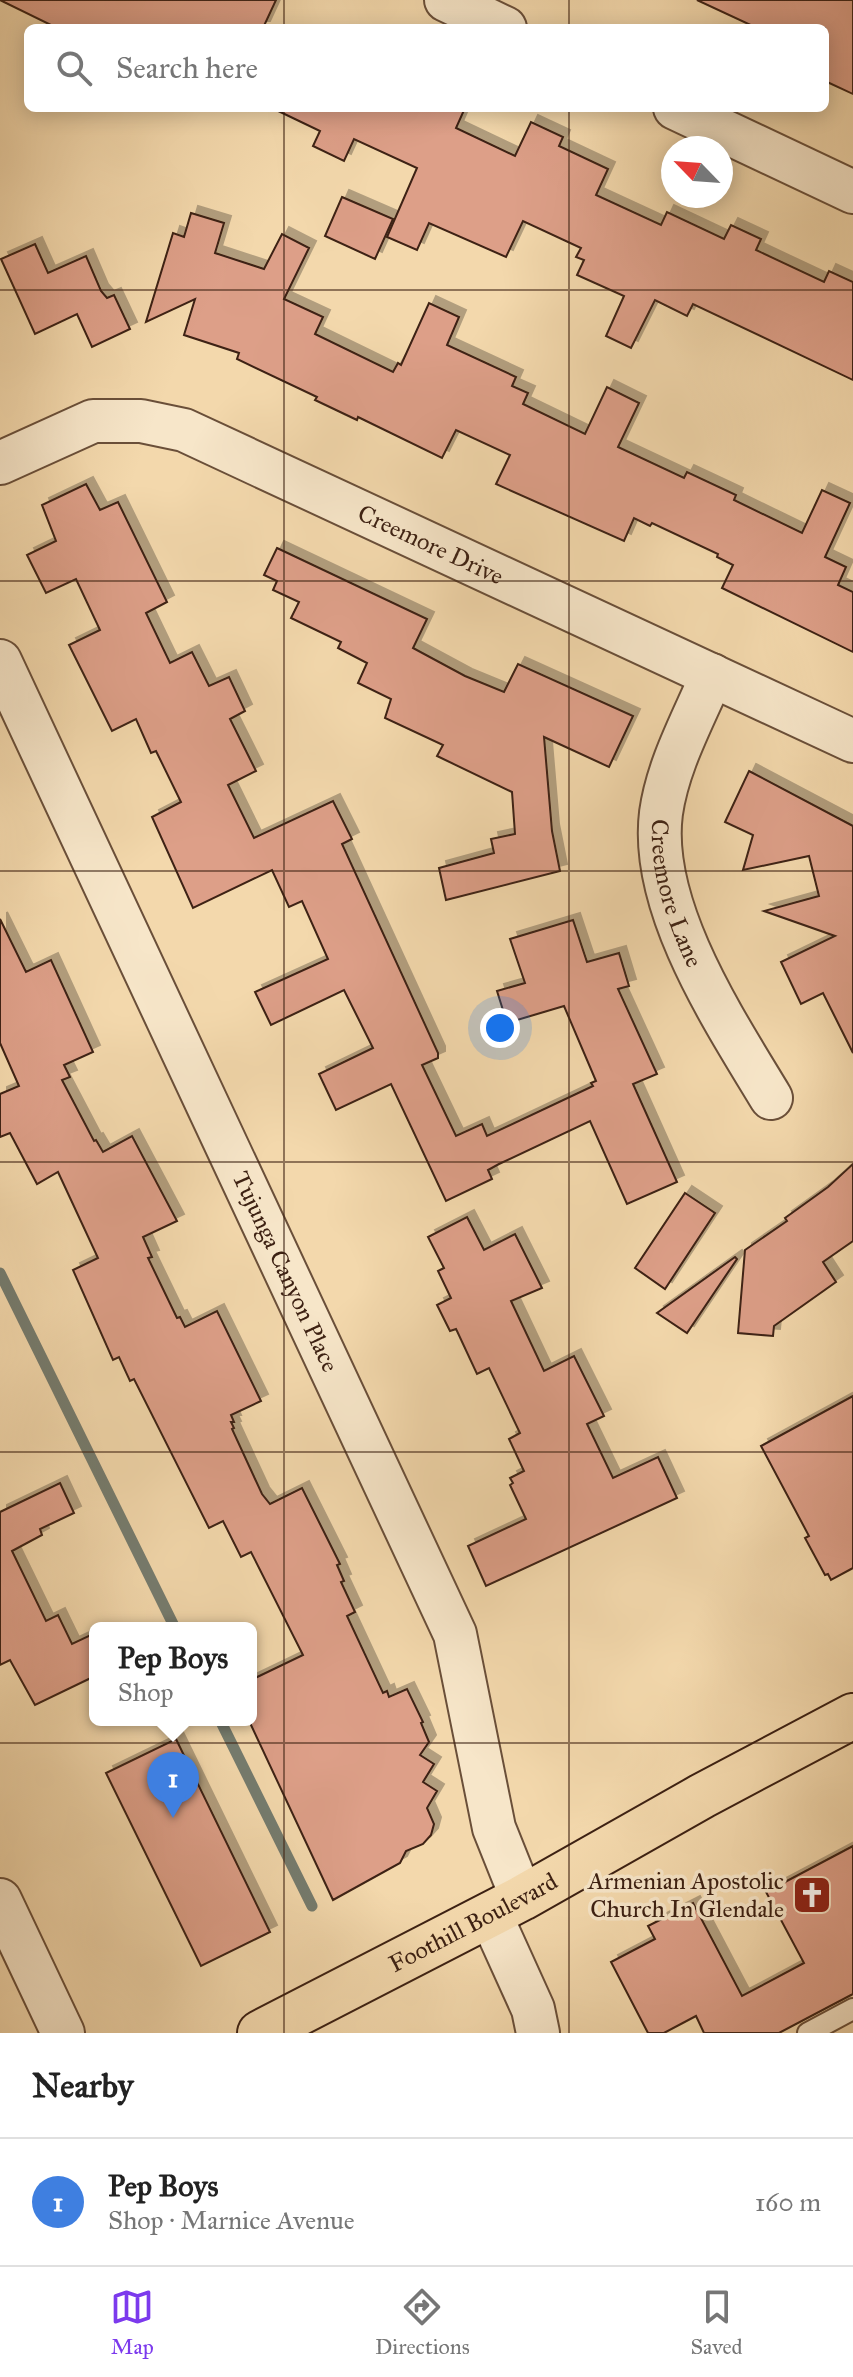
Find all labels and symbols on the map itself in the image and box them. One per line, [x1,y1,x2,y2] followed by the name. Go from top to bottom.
[661,136,733,208] north arrow
[353,498,508,591] street label: Creemore Drive
[645,819,709,972] street label: Creemore Lane
[480,1008,520,1048] your location
[226,1166,345,1377] street label: Tujunga Canyon Place
[147,1752,199,1818] pin: 1
[384,1866,563,1979] street label: Foothill Boulevard
[587,1866,784,1924] place label: Armenian Apostolic Church In Glendale
[791,1874,833,1916] church icon: Armenian Apostolic Church In Glendale

